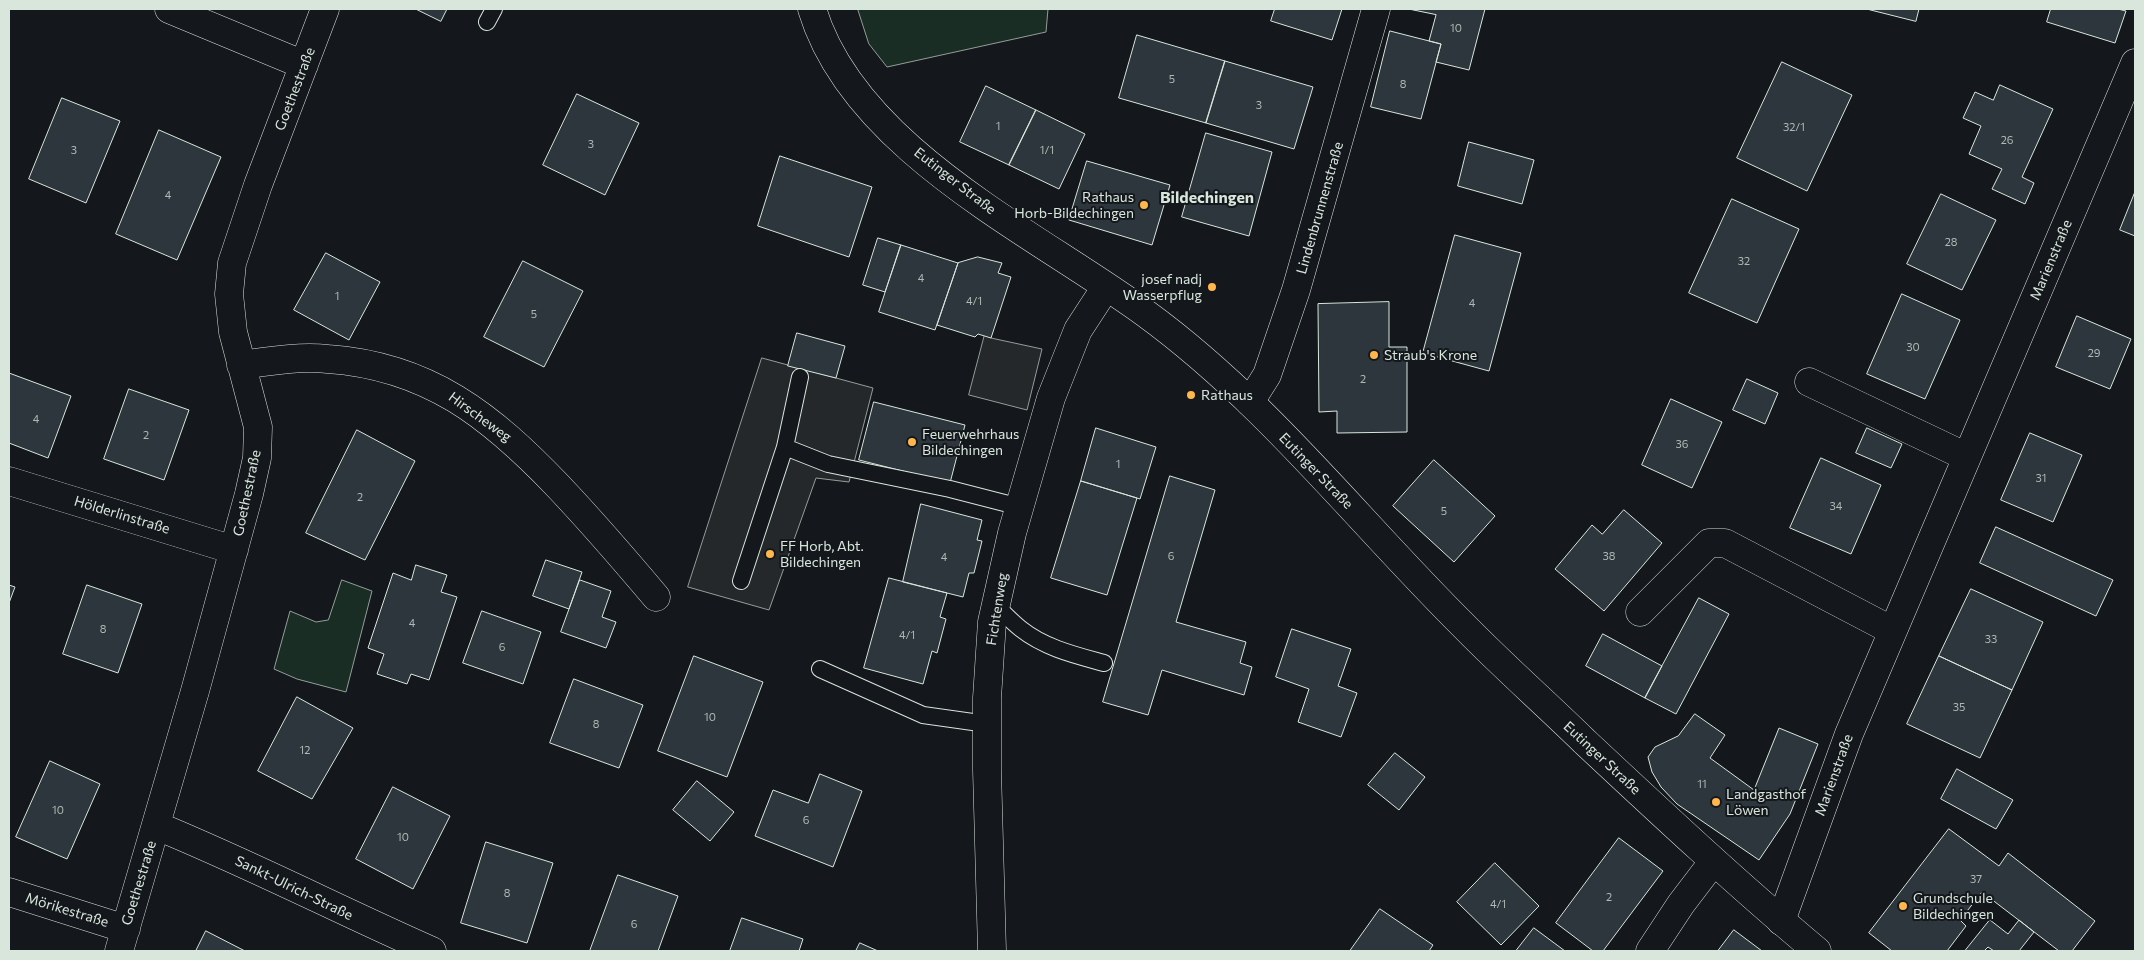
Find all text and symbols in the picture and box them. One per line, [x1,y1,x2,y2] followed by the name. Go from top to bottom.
[1450,21,1462,35] house number: 10
[271,45,319,133] street label: Goethestraße
[1169,72,1175,86] house number: 5
[1400,77,1406,91] house number: 8
[1256,98,1262,112] house number: 3
[996,119,1000,133] house number: 1
[1783,120,1805,134] house number: 32/1
[2001,133,2013,147] house number: 26
[588,137,594,151] house number: 3
[1293,140,1347,276] street label: Lindenbrunnenstraße
[71,143,77,157] house number: 3
[1040,143,1054,157] house number: 1/1
[911,144,999,218] street label: Eutinger Straße
[165,188,171,202] house number: 4
[1160,188,1254,208] district label: Bildechingen
[1014,189,1134,222] place label: Rathaus Horb-Bildechingen
[1138,199,1150,211] marker: Rathaus Horb-Bildechingen
[2026,217,2076,303] street label: Marienstraße
[1945,235,1957,249] house number: 28
[1738,254,1750,268] house number: 32
[918,271,924,285] house number: 4
[1123,271,1202,304] place label: josef nadj Wasserpflug
[1206,281,1218,293] marker: josef nadj Wasserpflug
[335,289,339,303] house number: 1
[966,294,982,308] house number: 4/1
[1469,296,1475,310] house number: 4
[531,307,537,321] house number: 5
[1906,340,1920,354] house number: 30
[2088,346,2100,360] house number: 29
[1384,347,1477,363] place label: Straub's Krone
[1368,349,1380,361] marker: Straub's Krone
[1360,372,1366,386] house number: 2
[1201,387,1253,403] place label: Rathaus
[445,388,515,446] street label: Hirscheweg
[1185,389,1197,401] marker: Rathaus
[33,412,39,426] house number: 4
[922,426,1019,458] place label: Feuerwehrhaus Bildechingen
[143,428,149,442] house number: 2
[1276,430,1356,512] street label: Eutinger Straße
[906,436,918,448] marker: Feuerwehrhaus Bildechingen
[1676,437,1688,451] house number: 36
[230,448,264,538] street label: Goethestraße
[1116,457,1120,471] house number: 1
[2036,471,2046,485] house number: 31
[357,490,363,504] house number: 2
[72,492,172,538] street label: Hölderlinstraße
[1830,499,1842,513] house number: 34
[1441,504,1447,518] house number: 5
[780,538,864,570] place label: FF Horb, Abt. Bildechingen
[764,548,776,560] marker: FF Horb, Abt. Bildechingen
[1168,549,1174,563] house number: 6
[1603,549,1615,563] house number: 38
[941,550,947,564] house number: 4
[983,571,1011,647] street label: Fichtenweg
[409,616,415,630] house number: 4
[100,622,106,636] house number: 8
[899,628,915,642] house number: 4/1
[1985,632,1997,646] house number: 33
[499,640,505,654] house number: 6
[1953,700,1965,714] house number: 35
[704,710,716,724] house number: 10
[593,717,599,731] house number: 8
[1560,718,1644,798] street label: Eutinger Straße
[1811,732,1857,818] street label: Marienstraße
[300,743,310,757] house number: 12
[1697,777,1707,791] house number: 11
[1726,786,1806,819] place label: Landgasthof Löwen
[1710,796,1722,808] marker: Landgasthof Löwen
[52,803,64,817] house number: 10
[803,813,809,827] house number: 6
[397,830,409,844] house number: 10
[118,839,160,927] street label: Goethestraße
[232,852,356,924] street label: Sankt-Ulrich-Straße
[1970,872,1982,886] house number: 37
[504,886,510,900] house number: 8
[23,889,111,931] street label: Mörikestraße
[1606,890,1612,904] house number: 2
[1913,890,1994,922] place label: Grundschule Bildechingen
[1490,897,1506,911] house number: 4/1
[1897,900,1909,912] marker: Grundschule Bildechingen
[631,917,637,931] house number: 6

